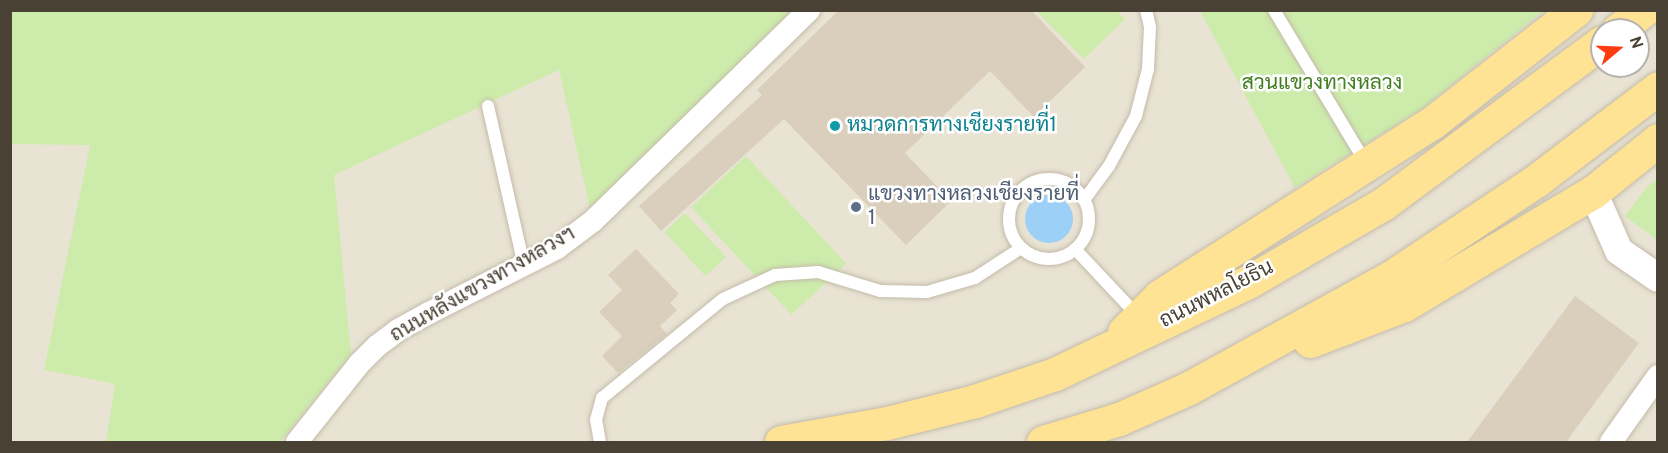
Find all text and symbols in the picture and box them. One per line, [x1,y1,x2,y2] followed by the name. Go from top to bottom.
[1590,18,1650,78] north arrow
[1624,34,1646,51] text: N
[1242,71,1402,97] park label: สวนแขวงทางหลวง
[847,113,1057,139] place label: หมวดการทางเชียงรายที่1
[828,119,842,133] marker: หมวดการทางเชียงรายที่1
[868,182,1079,232] place label: แขวงทางหลวงเชียงรายที่ 1
[849,200,863,214] marker: แขวงทางหลวงเชียงรายที่ 1
[386,222,580,348] street label: ถนนหลังแขวงทางหลวงฯ
[1156,256,1278,334] street label: ถนนพหลโยธิน

